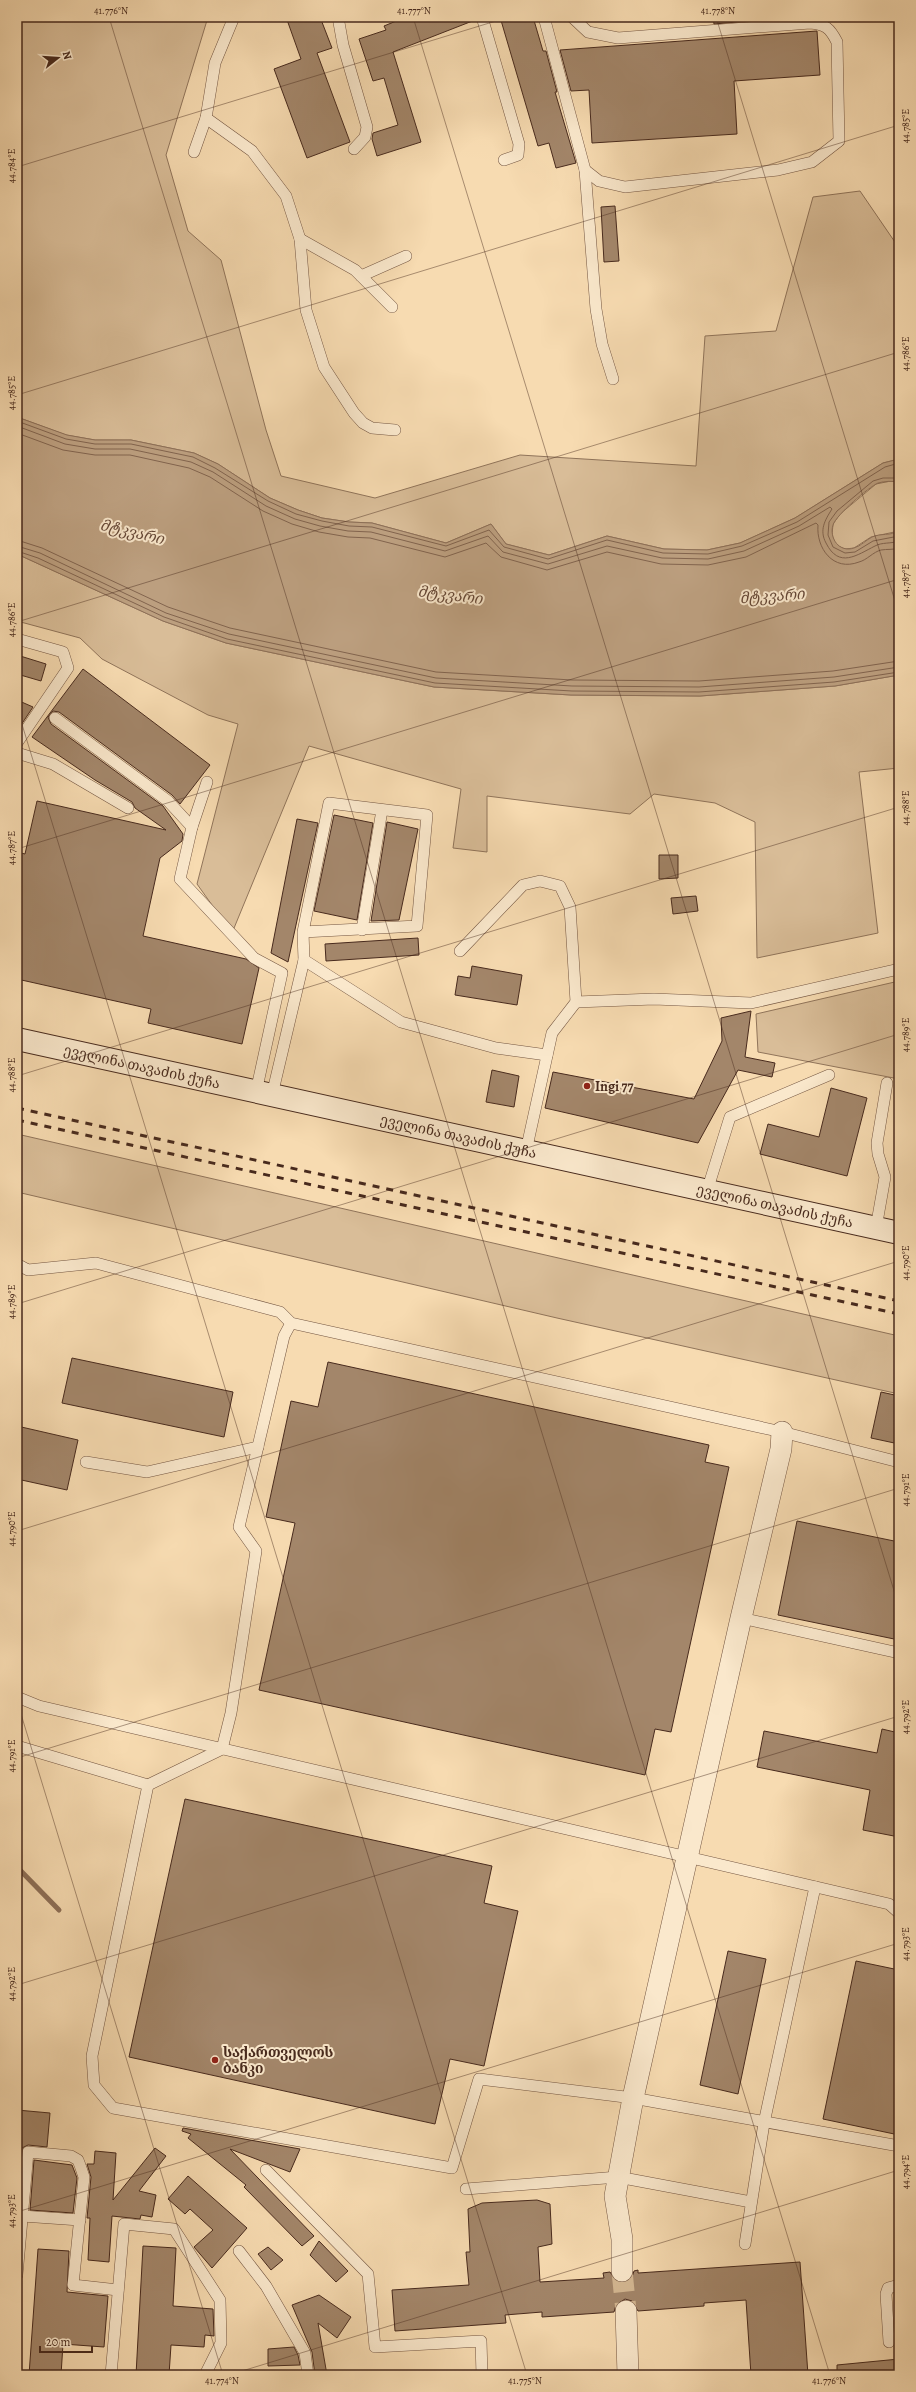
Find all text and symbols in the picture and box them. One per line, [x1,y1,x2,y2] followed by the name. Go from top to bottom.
[94,4,128,17] text: 41.776°N
[397,4,431,17] text: 41.777°N
[701,4,735,17] text: 41.778°N
[38,38,78,78] north arrow
[59,49,75,61] text: N
[899,109,912,143] text: 44.785°E
[5,149,18,183] text: 44.784°E
[899,337,912,371] text: 44.786°E
[5,376,18,410] text: 44.785°E
[98,515,167,549] water label: მტკვარი
[899,564,912,598] text: 44.787°E
[417,581,485,609] water label: მტკვარი
[739,584,807,608] water label: მტკვარი
[5,603,18,637] text: 44.786°E
[899,790,912,825] text: 44.788°E
[5,831,18,865] text: 44.787°E
[899,1018,912,1052] text: 44.789°E
[62,1041,222,1093] street label: ეველინა თავაძის ქუჩა
[5,1057,18,1092] text: 44.788°E
[595,1077,634,1096] place label: Ingi 77
[582,1081,592,1091] marker: Ingi 77
[378,1110,538,1163] street label: ეველინა თავაძის ქუჩა
[695,1180,855,1233] street label: ეველინა თავაძის ქუჩა
[899,1245,912,1281] text: 44.790°E
[5,1285,18,1319] text: 44.789°E
[899,1473,912,1507] text: 44.791°E
[5,1511,18,1547] text: 44.790°E
[899,1700,912,1734] text: 44.792°E
[5,1739,18,1773] text: 44.791°E
[899,1927,912,1961] text: 44.793°E
[5,1967,18,2001] text: 44.792°E
[223,2043,333,2078] place label: საქართველოს ბანკი
[210,2055,220,2065] marker: საქართველოს ბანკი
[899,2155,912,2189] text: 44.794°E
[5,2194,18,2228] text: 44.793°E
[40,2328,92,2354] scale bar
[46,2334,70,2350] text: 20 m
[205,2374,239,2387] text: 41.774°N
[508,2374,542,2387] text: 41.775°N
[812,2374,846,2387] text: 41.776°N

